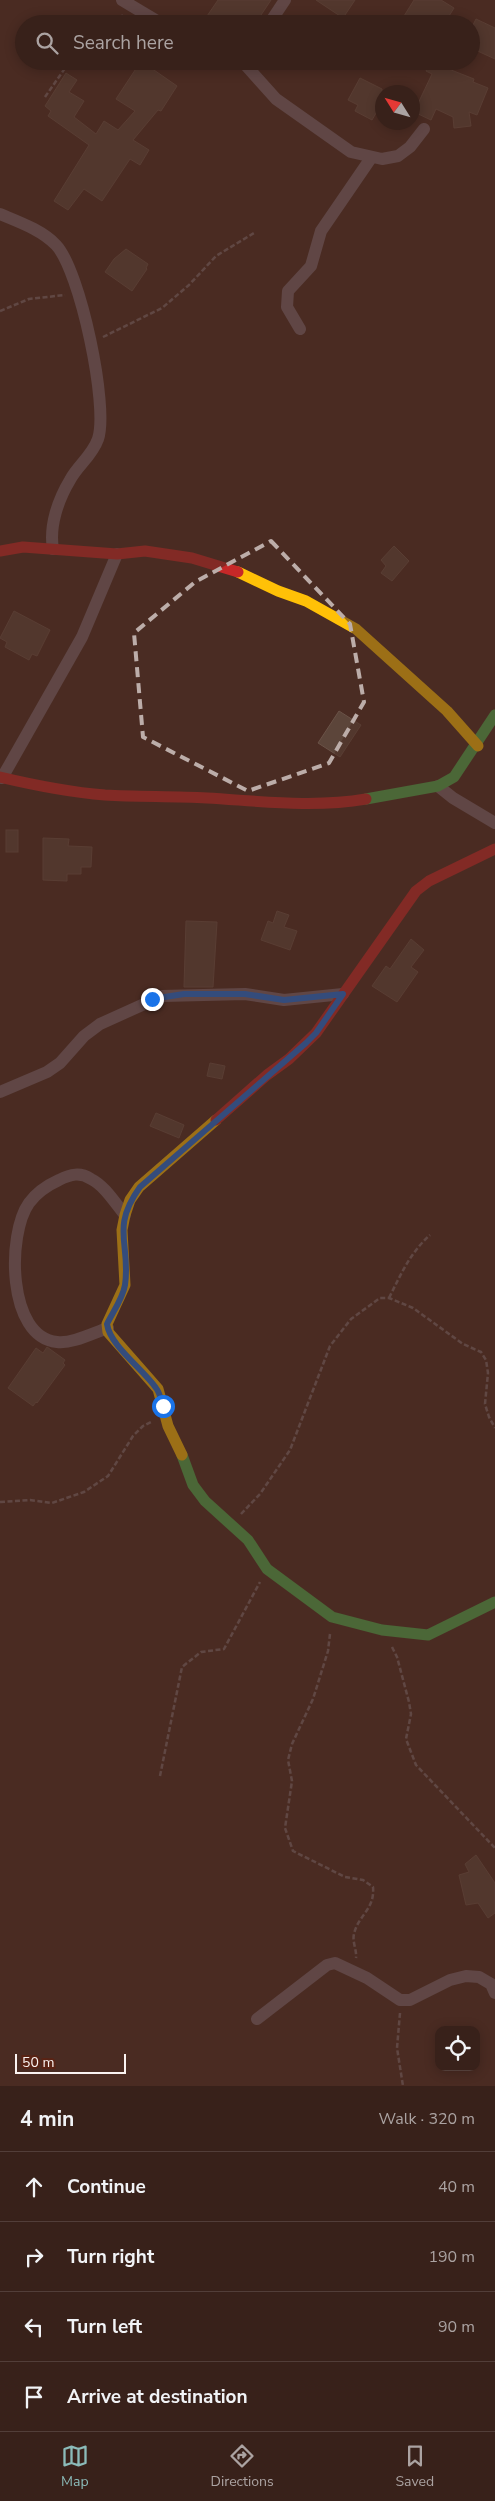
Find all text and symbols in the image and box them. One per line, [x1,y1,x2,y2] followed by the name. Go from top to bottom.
[15,15,480,70] search box
[33,29,61,57] icon: search
[73,30,174,56] text: Search here
[375,85,420,130] north arrow
[141,988,164,1011] route end
[152,1395,175,1418] route start
[435,2026,480,2071] map controls
[435,2026,480,2071] button: locate
[15,2051,126,2074] scale bar
[22,2053,54,2072] text: 50 m
[20,2105,74,2133] text: 4 min
[379,2108,475,2130] text: Walk · 320 m
[20,2173,48,2201] icon: ahead
[67,2174,146,2200] text: Continue
[438,2176,475,2198] text: 40 m
[20,2243,48,2271] icon: right
[67,2244,154,2270] text: Turn right
[428,2246,475,2268] text: 190 m
[20,2313,48,2341] icon: left
[67,2314,142,2340] text: Turn left
[438,2316,475,2338] text: 90 m
[20,2383,48,2411] icon: arrive
[67,2384,248,2410] text: Arrive at destination
[61,2442,89,2491] tab: Map
[211,2442,274,2491] tab: Directions
[395,2442,434,2491] tab: Saved

